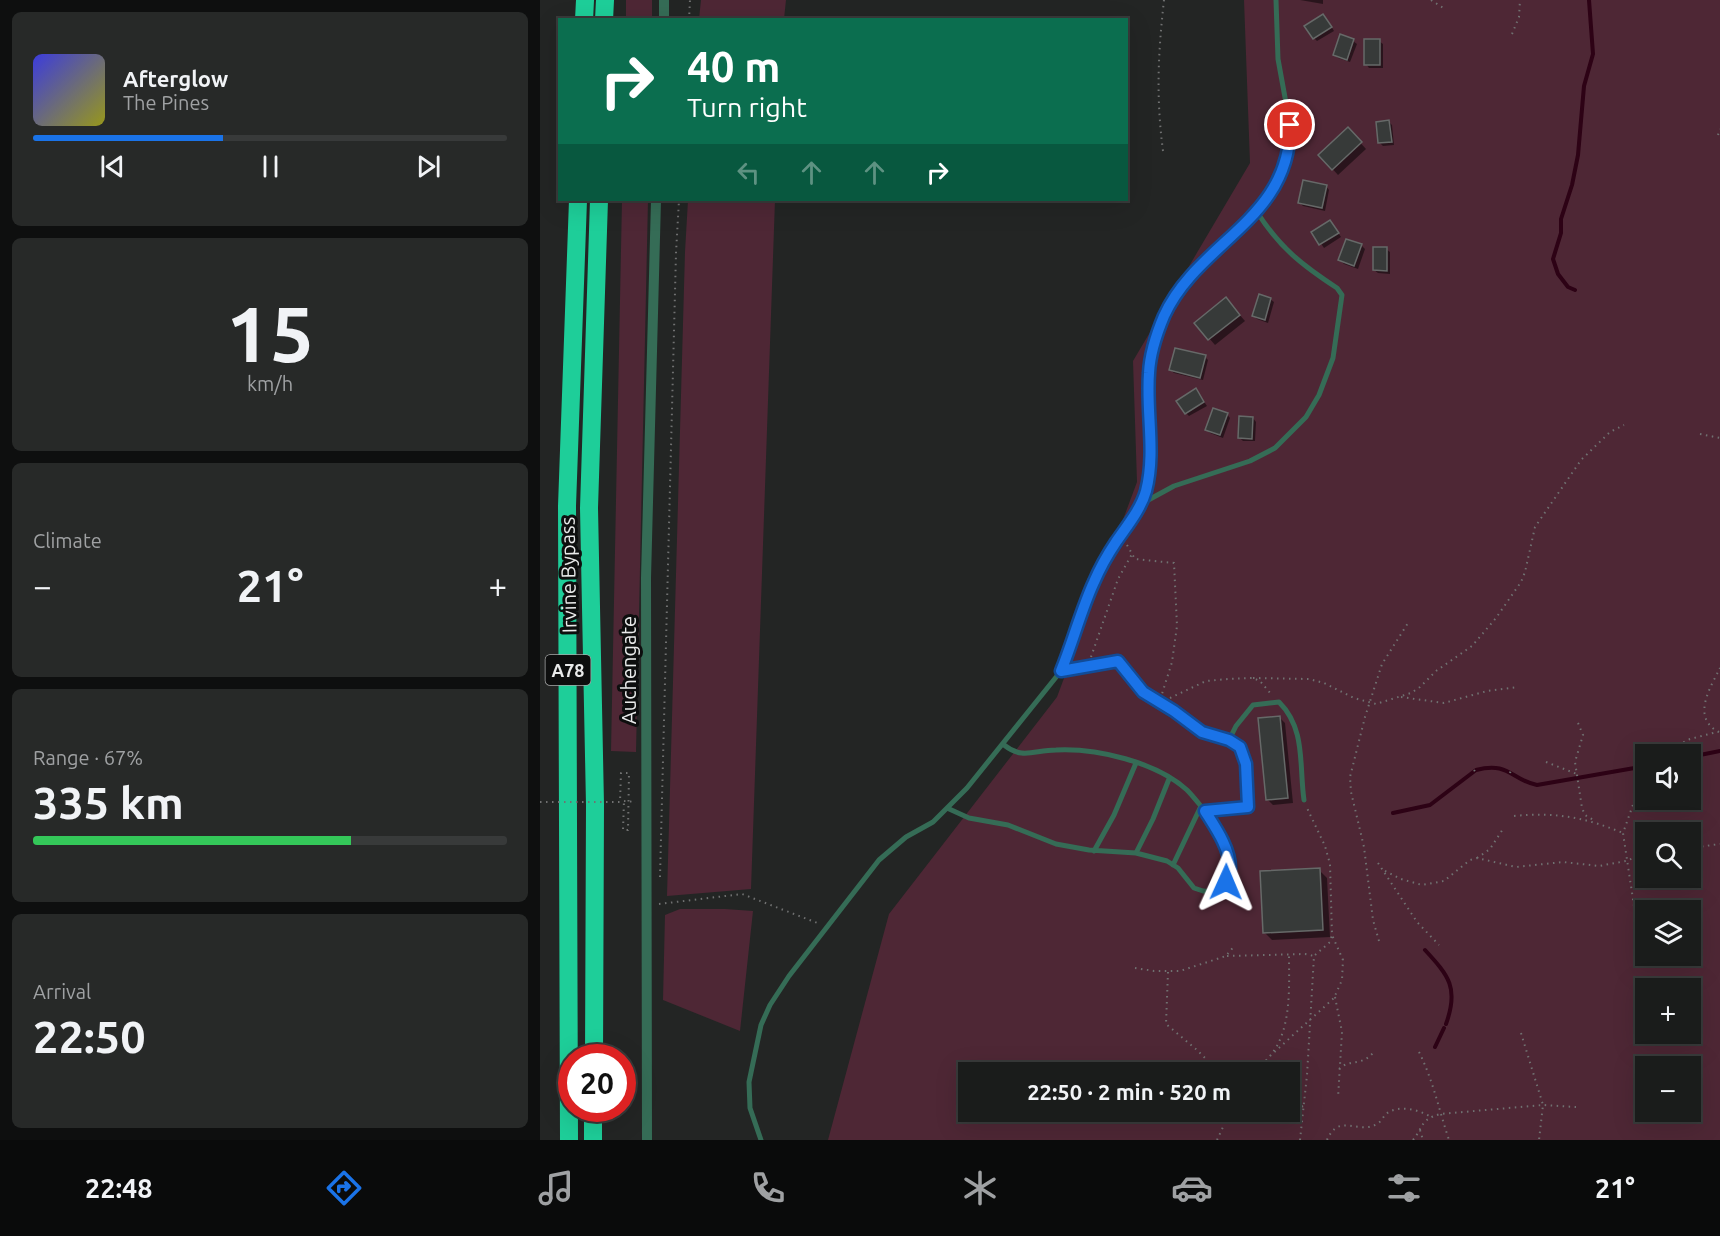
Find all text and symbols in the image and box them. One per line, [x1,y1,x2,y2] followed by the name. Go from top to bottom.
[588,42,666,120] icon: right
[687,43,781,90] text: 40 m
[123,66,228,91] text: Afterglow
[123,91,209,114] text: The Pines
[687,92,807,122] text: Turn right
[1264,99,1315,150] pin
[1273,108,1306,141] icon: arrive
[96,150,129,183] icon: previous
[254,150,287,183] icon: pause
[412,150,445,183] icon: next
[732,156,765,189] icon: left
[795,156,828,189] icon: ahead
[858,156,891,189] icon: ahead
[921,156,954,189] icon: right
[226,289,314,377] text: 15
[247,372,293,395] text: km/h
[555,517,581,633] street label: Irvine Bypass
[33,529,102,552] text: Climate
[237,560,303,611] text: 21°
[33,567,52,604] text: −
[488,567,507,604] text: +
[617,616,640,724] street label: Auchengate
[546,655,591,685] road number: A78
[1635,744,1701,1122] map controls
[1635,744,1701,810] button: sound
[33,746,143,769] text: Range · 67%
[33,777,184,828] text: 335 km
[1635,822,1701,888] button: search
[1194,850,1258,914] position arrow
[1635,900,1701,966] button: layers
[1635,978,1701,1044] button: +
[33,980,91,1003] text: Arrival
[33,1011,146,1062] text: 22:50
[558,1044,636,1122] speed limit sign: 20
[1635,1056,1701,1122] button: −
[1027,1079,1231,1104] text: 22:50 · 2 min · 520 m
[323,1167,365,1209] icon: directions
[535,1167,577,1209] icon: music
[747,1167,789,1209] icon: phone
[959,1167,1001,1209] icon: climate
[1171,1167,1213,1209] icon: car
[1383,1167,1425,1209] icon: filters
[85,1173,153,1203] text: 22:48
[1595,1173,1635,1203] text: 21°

